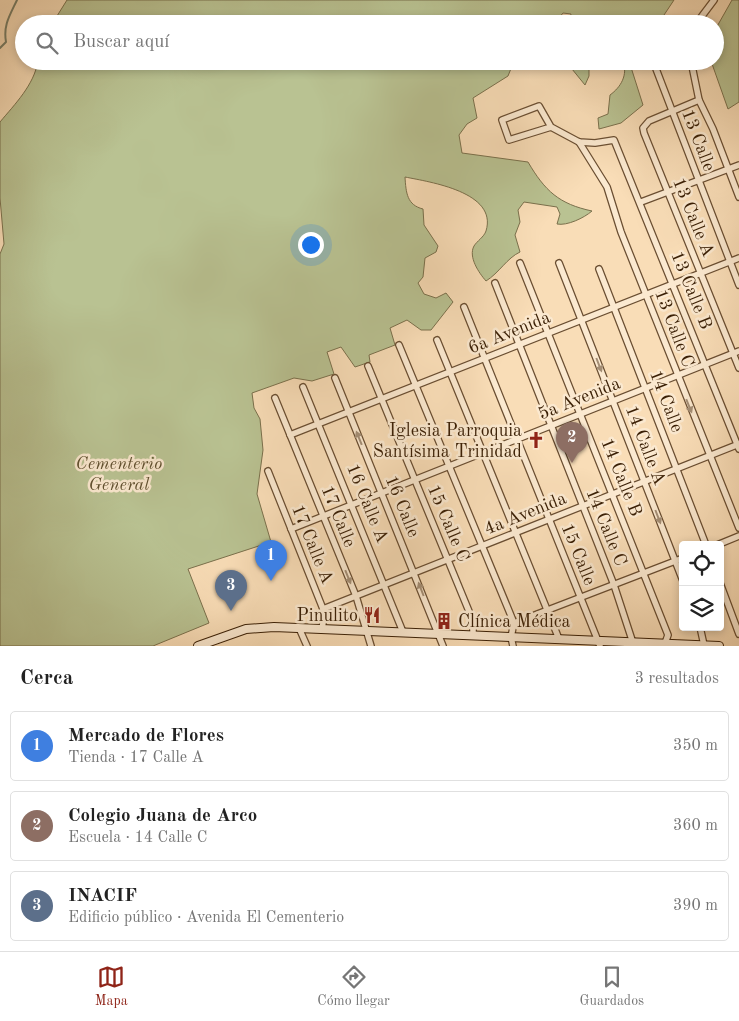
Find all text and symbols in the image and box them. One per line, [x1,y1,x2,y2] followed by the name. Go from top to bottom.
[15,15,724,70] search box
[33,29,61,57] icon: search
[73,33,169,52] text: Buscar aquí
[678,107,718,174] street label: 13 Calle
[669,175,717,260] street label: 13 Calle A
[298,232,324,258] your location
[667,249,715,332] street label: 13 Calle B
[651,287,697,370] street label: 13 Calle C
[466,308,553,358] street label: 6a Avenida
[595,358,603,372] one-way arrow
[646,368,686,435] street label: 14 Calle
[536,374,623,424] street label: 5a Avenida
[685,399,693,414] one-way arrow
[622,403,669,488] street label: 14 Calle A
[373,422,522,461] place label: Iglesia Parroquia Santísima Trinidad
[556,422,588,463] pin: 2
[526,430,546,450] church icon: Iglesia Parroquia Santísima Trinidad
[355,431,363,445] one-way arrow
[597,436,645,519] street label: 14 Calle B
[76,455,162,494] park label: Cementerio General
[343,461,391,546] street label: 16 Calle A
[382,473,423,540] street label: 16 Calle
[424,482,472,565] street label: 15 Calle C
[318,483,359,550] street label: 17 Calle
[582,486,630,569] street label: 14 Calle C
[482,489,569,539] street label: 4a Avenida
[288,502,336,587] street label: 17 Calle A
[654,509,662,524] one-way arrow
[558,521,599,588] street label: 15 Calle
[255,540,287,581] pin: 1
[679,541,724,631] map controls
[679,541,724,586] button: locate
[215,570,247,611] pin: 3
[345,570,353,584] one-way arrow
[417,581,424,596] one-way arrow
[679,586,724,631] button: layers
[362,605,382,625] restaurant icon: Pinulito
[297,607,358,625] place label: Pinulito
[434,611,454,631] building icon: Clínica Médica
[458,613,571,631] place label: Clínica Médica
[20,668,73,689] text: Cerca
[635,671,719,687] text: 3 resultados
[68,727,224,746] text: Mercado de Flores
[32,738,42,754] text: 1
[673,738,718,754] text: 350 m
[68,750,204,766] text: Tienda · 17 Calle A
[68,807,257,826] text: Colegio Juana de Arco
[32,818,42,834] text: 2
[673,818,718,834] text: 360 m
[68,830,207,846] text: Escuela · 14 Calle C
[68,887,137,906] text: INACIF
[32,898,42,914] text: 3
[673,898,718,914] text: 390 m
[68,910,344,926] text: Edificio público · Avenida El Cementerio
[95,963,128,1010] tab: Mapa
[317,963,390,1010] tab: Cómo llegar
[579,963,644,1010] tab: Guardados

